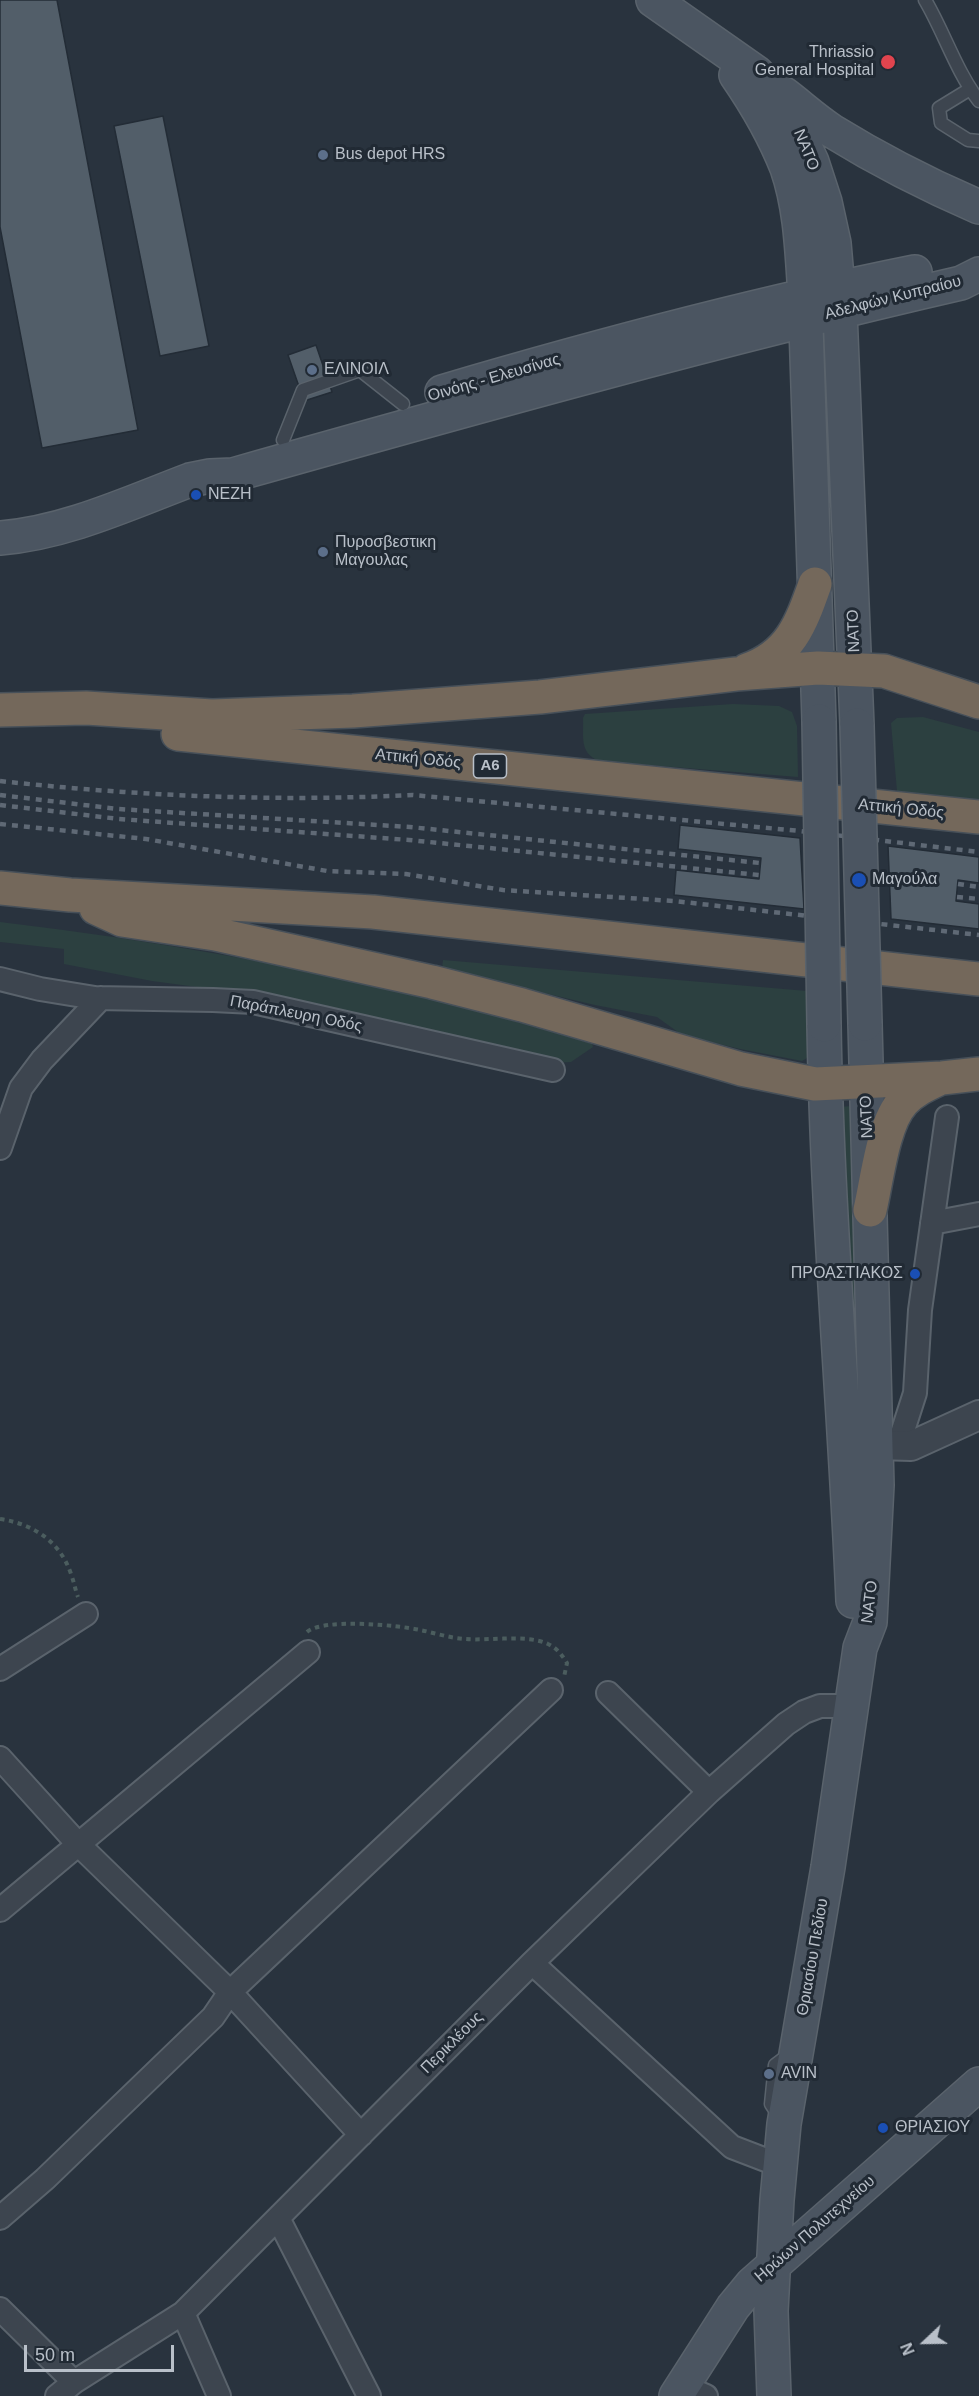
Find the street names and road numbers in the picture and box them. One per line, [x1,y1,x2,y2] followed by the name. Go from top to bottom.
[789,126,823,174] street label: ΝΑΤΟ
[823,272,963,324] street label: Αδελφών Κυπραίου
[426,350,562,406] street label: Οινόης - Ελευσίνας
[844,609,864,653] street label: ΝΑΤΟ
[374,745,462,773] street label: Αττική Οδός
[474,754,506,778] road number: Α6
[857,795,945,823] street label: Αττική Οδός
[228,992,364,1036] street label: Παράπλευρη Οδός
[857,1095,877,1139] street label: ΝΑΤΟ
[858,1580,882,1624] street label: ΝΑΤΟ
[793,1897,833,2017] street label: Θριασίου Πεδίου
[417,2008,487,2078] street label: Περικλέους
[751,2172,879,2286] street label: Ηρώων Πολυτεχνείου

